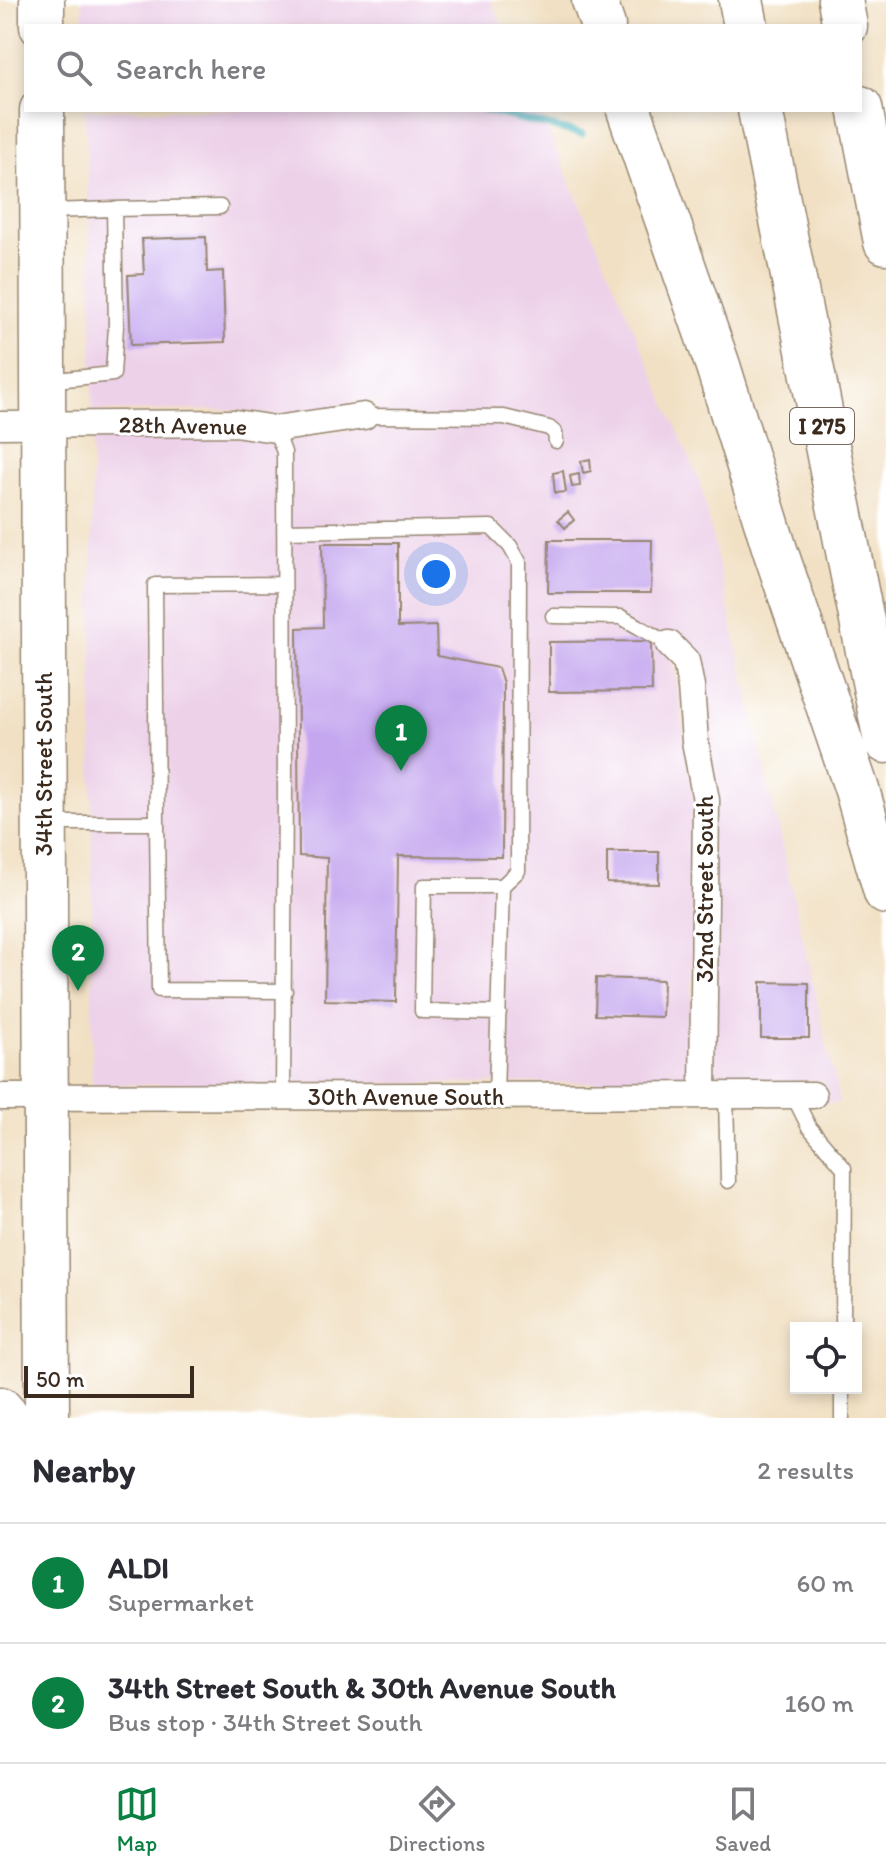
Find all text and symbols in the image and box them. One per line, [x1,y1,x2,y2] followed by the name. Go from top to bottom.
[24,24,862,112] search box
[52,46,96,90] icon: search
[116,50,266,87] text: Search here
[790,408,854,444] road number: I 275
[118,409,248,441] street label: 28th Avenue
[416,554,456,594] your location
[29,672,58,856] street label: 34th Street South
[375,705,427,771] pin: 1
[690,795,719,983] street label: 32nd Street South
[52,925,104,991] pin: 2
[308,1082,504,1111] street label: 30th Avenue South
[790,1322,862,1394] map controls
[790,1322,862,1394] button: locate
[24,1362,194,1398] scale bar
[36,1366,85,1393] text: 50 m
[32,1450,135,1491] text: Nearby
[757,1454,854,1486] text: 2 results
[108,1549,169,1586] text: ALDI
[52,1567,64,1599] text: 1
[797,1567,854,1599] text: 60 m
[108,1586,254,1618] text: Supermarket
[108,1669,616,1706] text: 34th Street South & 30th Avenue South
[51,1687,65,1719] text: 2
[784,1687,854,1719] text: 160 m
[108,1706,423,1738] text: Bus stop · 34th Street South
[115,1782,159,1857] tab: Map
[389,1782,485,1857] tab: Directions
[715,1782,771,1857] tab: Saved

